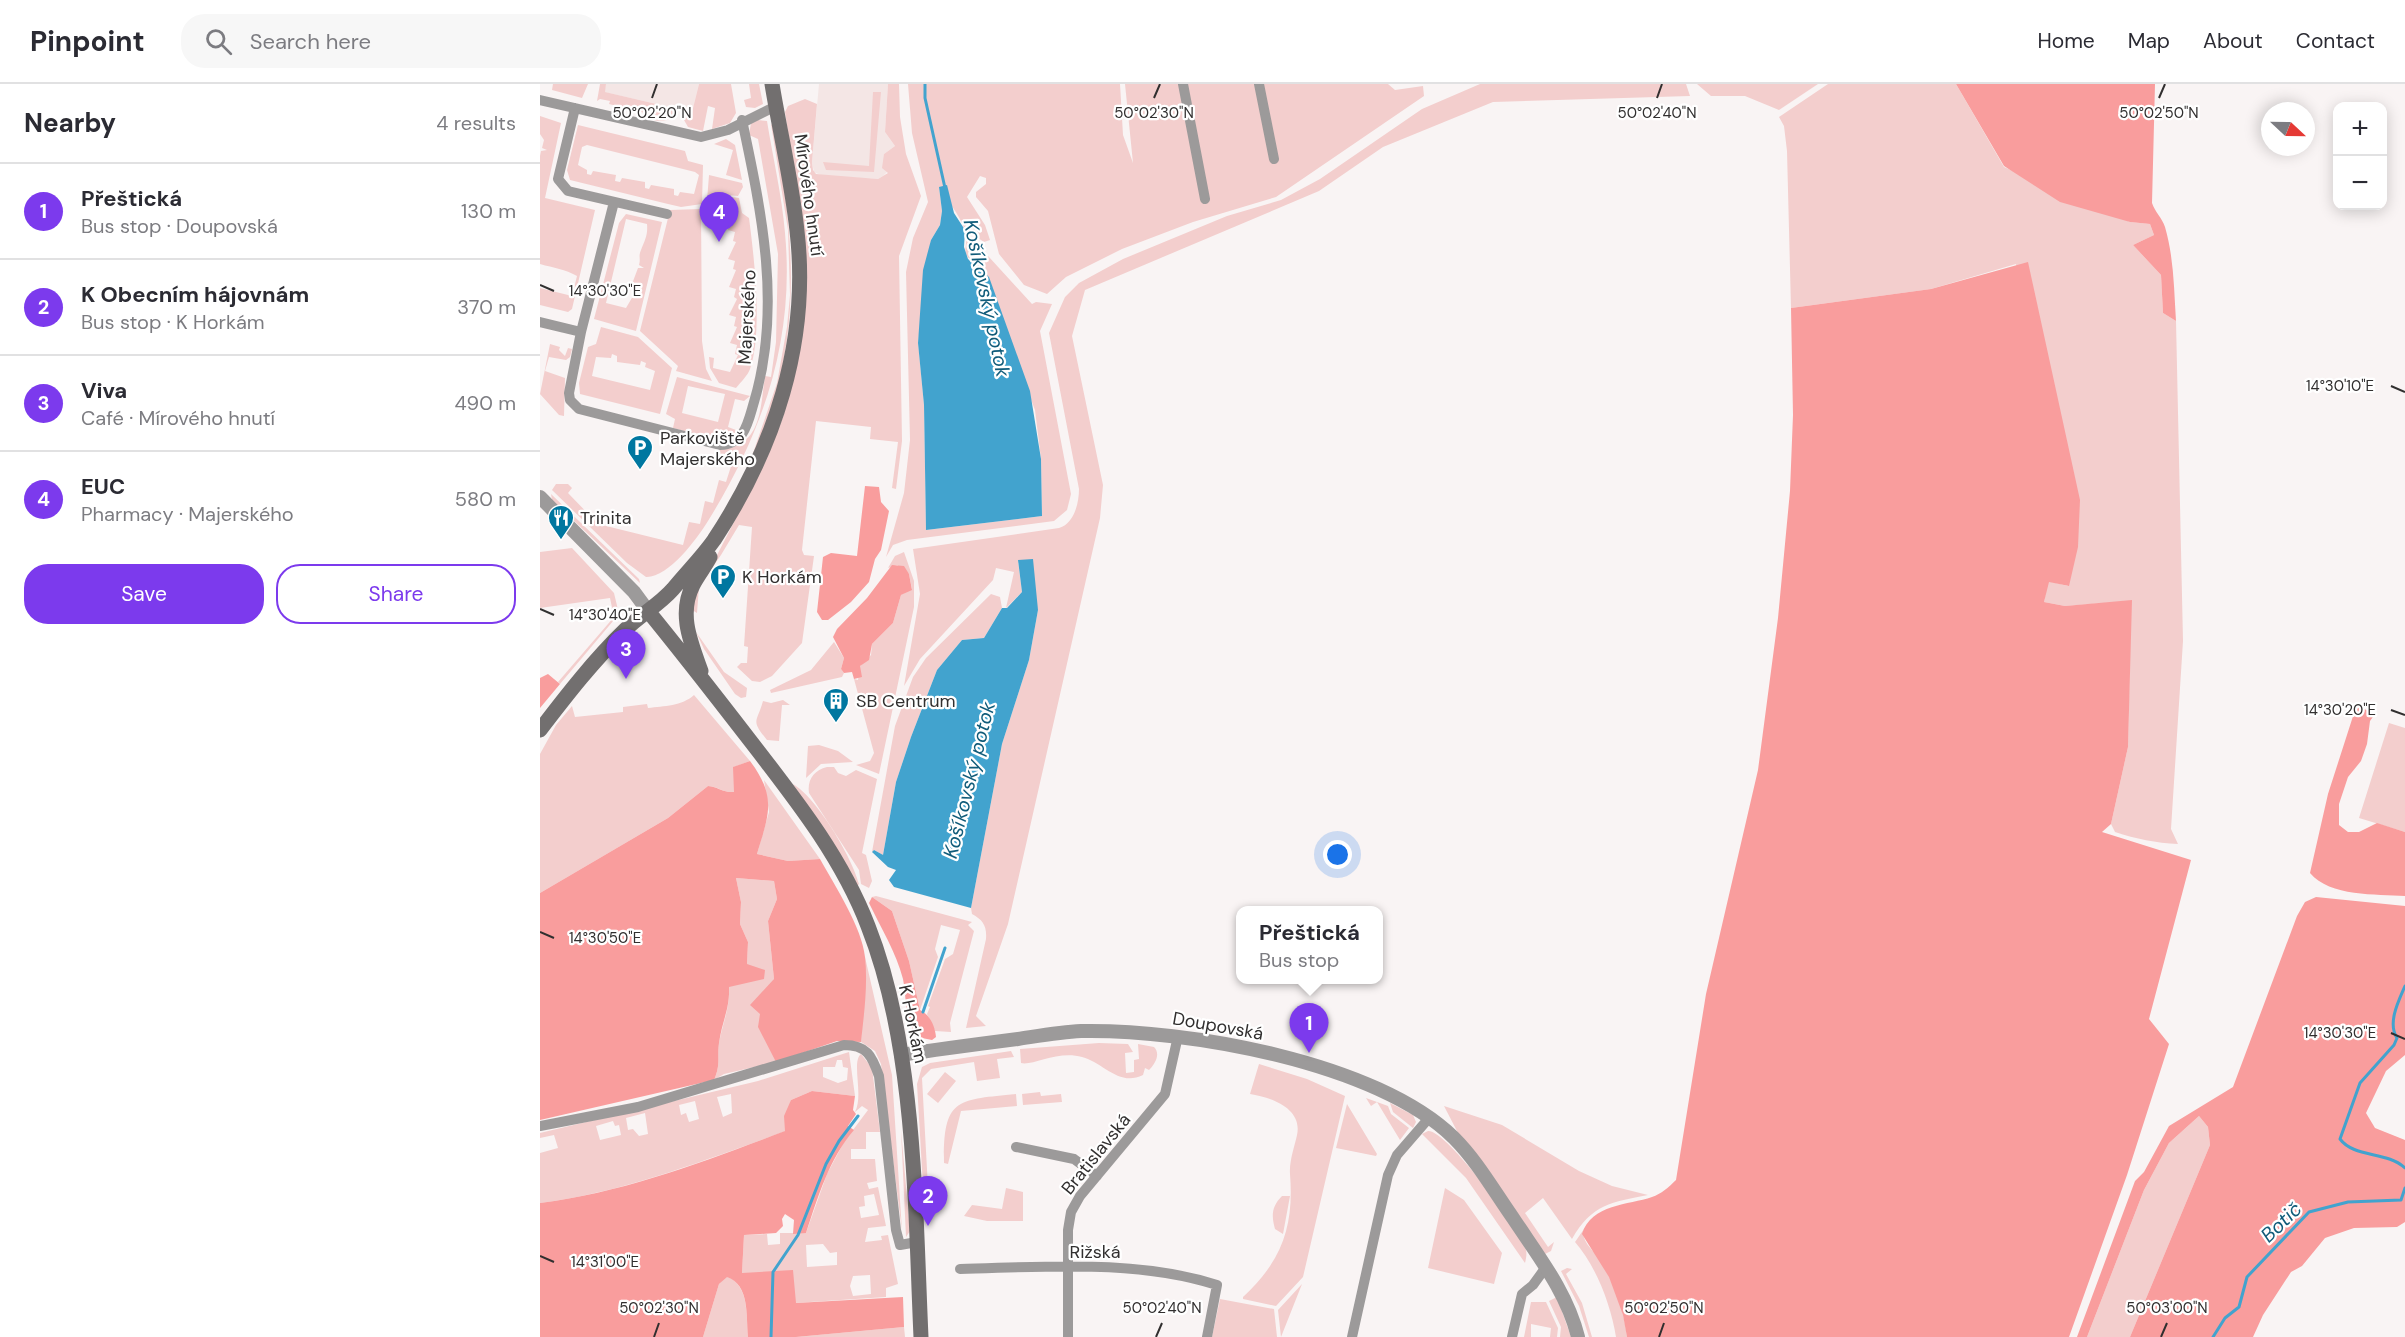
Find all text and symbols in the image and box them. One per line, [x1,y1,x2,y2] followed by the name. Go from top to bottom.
[181,14,601,68] search box
[30,23,145,60] text: Pinpoint
[202,25,235,58] icon: search
[250,27,371,56] text: Search here
[2037,27,2095,55] text: Home
[2128,27,2170,55] text: Map
[2203,27,2263,55] text: About
[2296,27,2375,55] text: Contact
[2261,102,2315,156] north arrow
[2333,102,2387,210] map controls
[2333,102,2387,156] button: +
[612,103,692,123] text: 50°02'20"N
[1114,103,1194,123] text: 50°02'30"N
[1618,103,1697,123] text: 50°02'40"N
[2119,103,2199,123] text: 50°02'50"N
[24,106,116,140] text: Nearby
[436,110,516,136] text: 4 results
[789,133,829,257] street label: Mírového hnutí
[2333,156,2387,210] button: −
[81,184,182,213] text: Přeštická
[700,192,738,242] pin: 4
[40,198,47,224] text: 1
[461,198,516,224] text: 130 m
[81,213,278,239] text: Bus stop · Doupovská
[958,217,1017,380] water label: Košíkovský potok
[733,269,761,365] street label: Majerského
[81,280,309,309] text: K Obecním hájovnám
[569,281,641,301] text: 14°30'30"E
[38,294,49,320] text: 2
[457,294,516,320] text: 370 m
[81,309,265,335] text: Bus stop · K Horkám
[81,376,127,405] text: Viva
[2306,376,2374,396] text: 14°30'10"E
[37,390,50,416] text: 3
[454,390,516,416] text: 490 m
[81,405,275,431] text: Café · Mírového hnutí
[660,426,755,471] place label: Parkoviště Majerského
[625,433,655,471] parking icon: Parkoviště Majerského
[81,472,125,501] text: EUC
[37,486,50,512] text: 4
[455,486,516,512] text: 580 m
[81,501,294,527] text: Pharmacy · Majerského
[546,503,576,541] restaurant icon: Trinita
[580,506,632,530] place label: Trinita
[708,562,738,600] parking icon: K Horkám
[24,564,264,624] button: Save
[276,564,516,624] button: Share
[742,565,822,589] place label: K Horkám
[569,605,641,625] text: 14°30'40"E
[606,630,646,679] pin: 3
[821,686,851,724] building icon: SB Centrum
[856,689,956,713] place label: SB Centrum
[937,698,1001,861] water label: Košíkovský potok
[2304,700,2376,720] text: 14°30'20"E
[1323,840,1352,869] your location
[1236,906,1383,984] popup
[1259,918,1360,947] text: Přeštická
[569,928,641,948] text: 14°30'50"E
[1259,947,1339,973] text: Bus stop
[893,983,933,1065] street label: K Horkám
[1290,1004,1328,1053] pin: 1
[1171,1006,1265,1046] street label: Doupovská
[2304,1023,2376,1043] text: 14°30'30"E
[1056,1108,1136,1200] street label: Bratislavská
[908,1176,948,1226] pin: 2
[2255,1196,2307,1248] water label: Botič
[1069,1240,1121,1264] street label: Rižská
[571,1252,639,1272] text: 14°31'00"E
[619,1298,699,1318] text: 50°02'30"N
[1123,1298,1202,1318] text: 50°02'40"N
[1624,1298,1704,1318] text: 50°02'50"N
[2126,1298,2208,1318] text: 50°03'00"N

